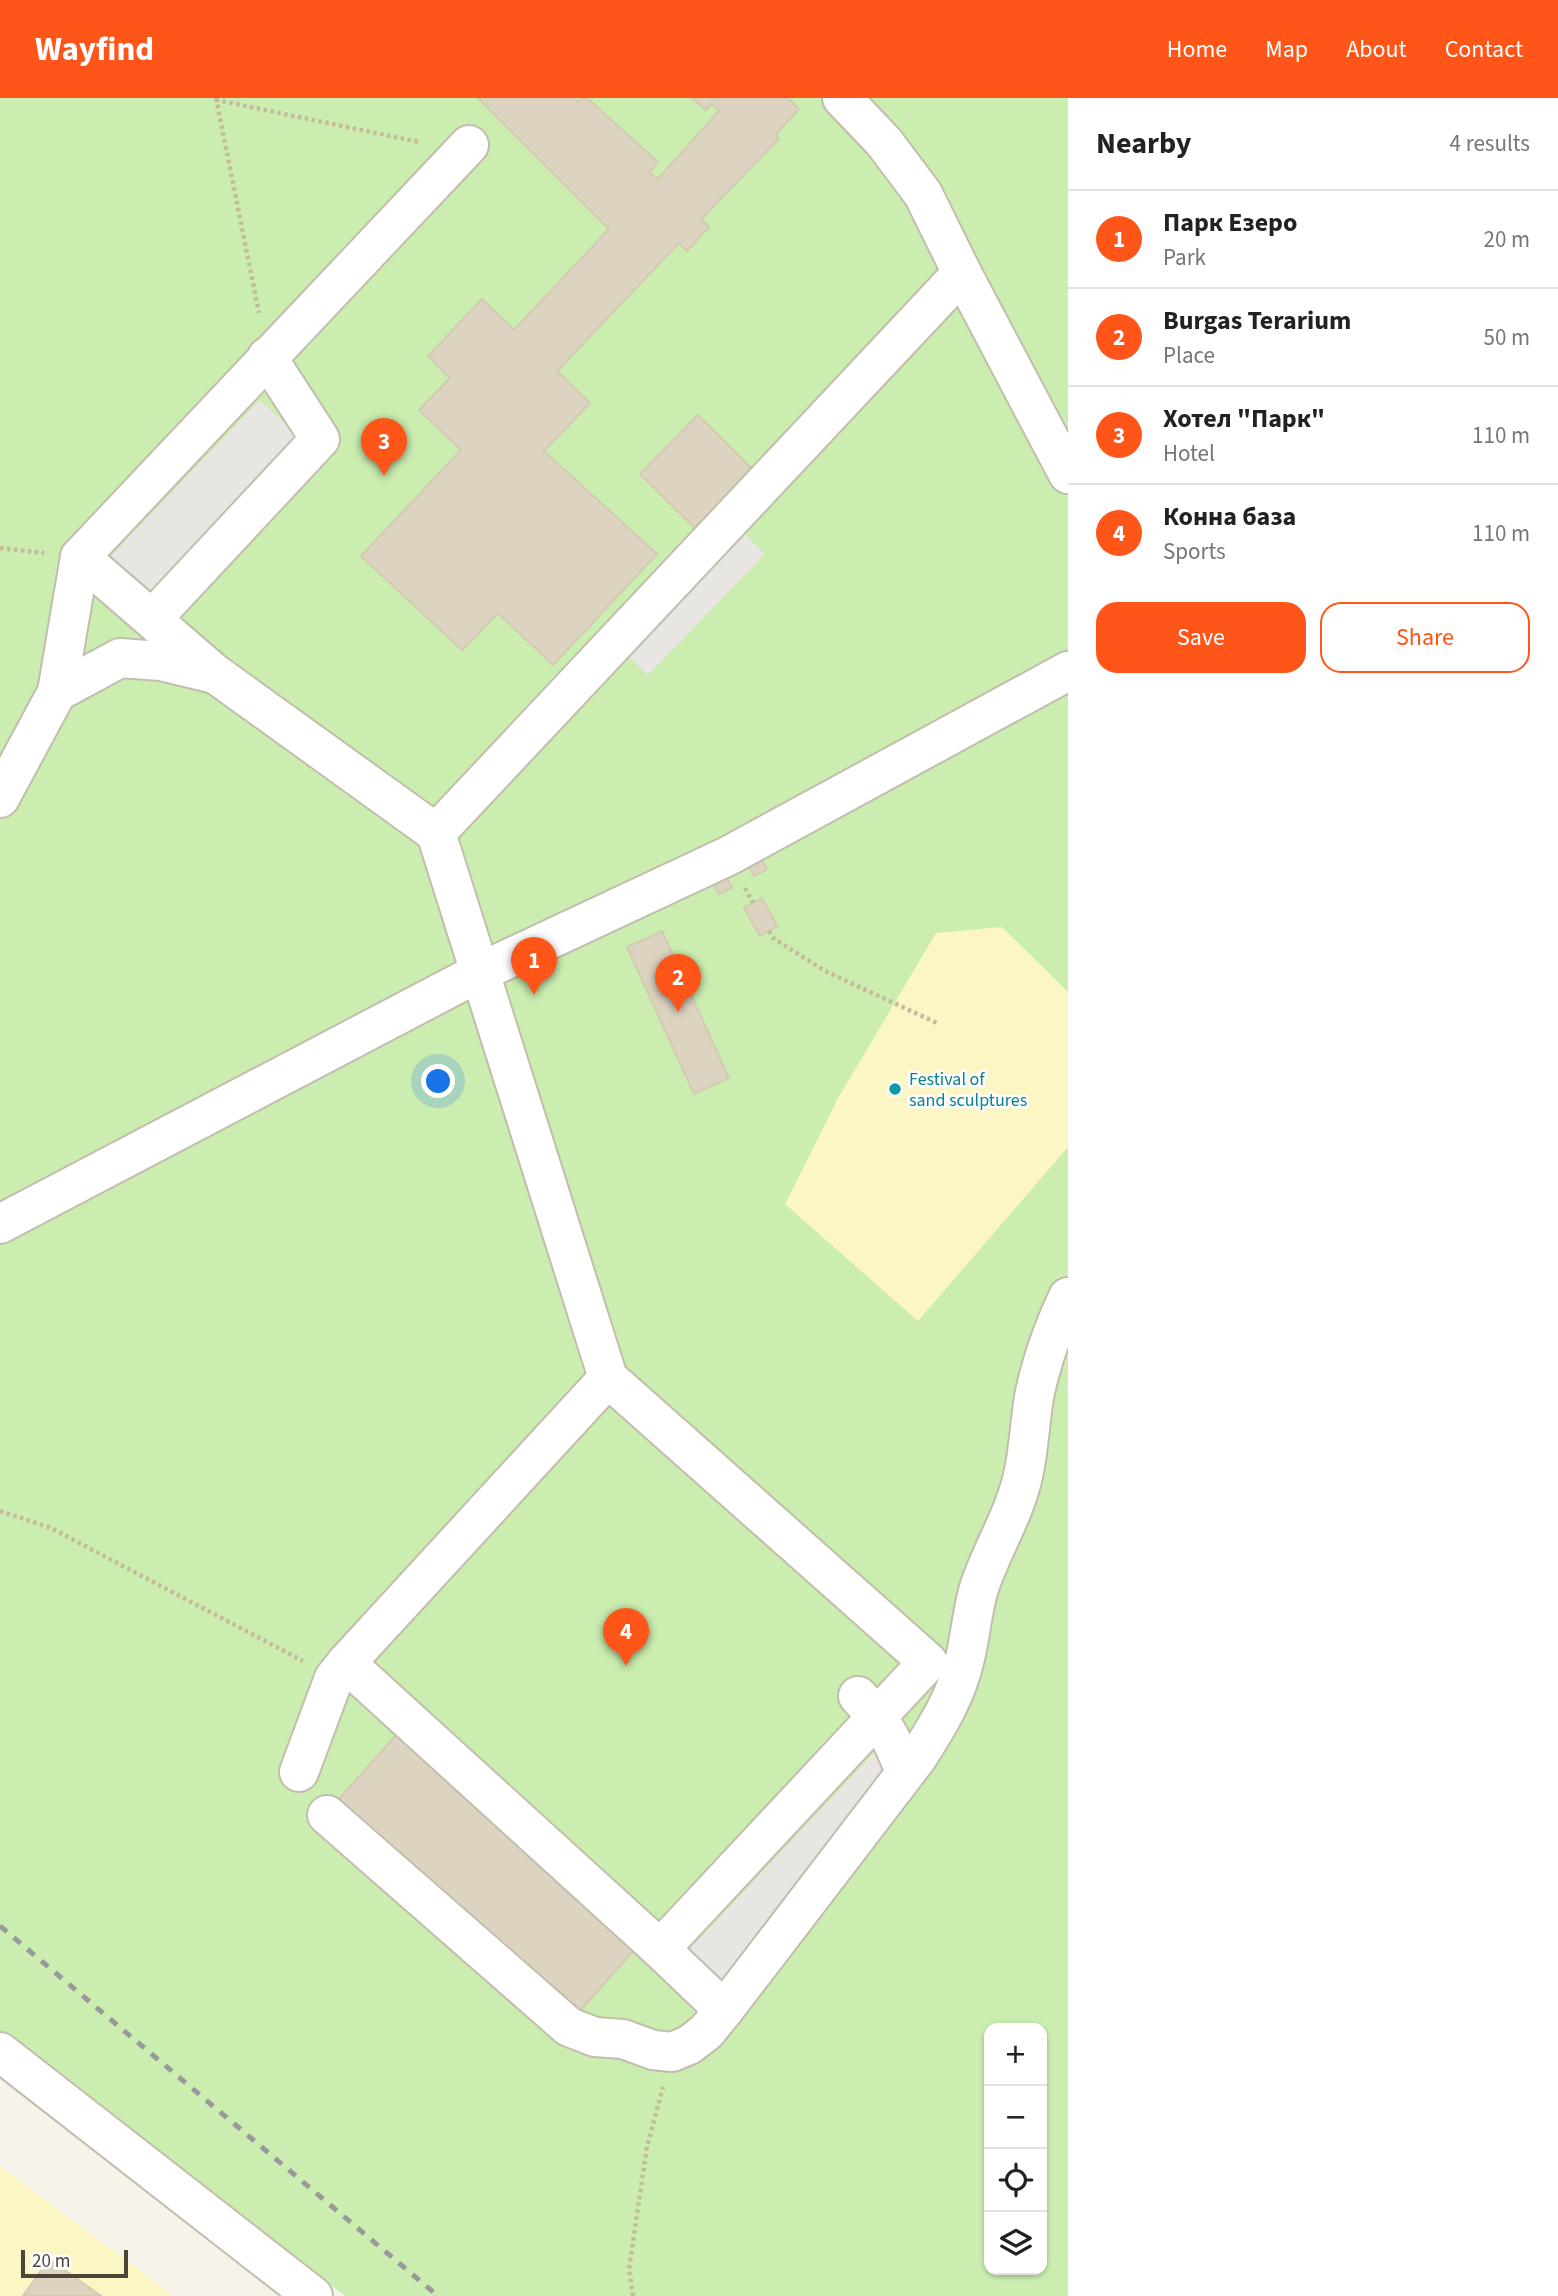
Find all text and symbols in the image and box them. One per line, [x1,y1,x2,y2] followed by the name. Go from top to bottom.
[35,26,154,73] text: Wayfind
[1167,32,1227,67] text: Home
[1265,32,1308,67] text: Map
[1346,32,1407,67] text: About
[1445,32,1523,67] text: Contact
[1096,122,1191,165] text: Nearby
[1450,127,1530,160] text: 4 results
[1163,204,1297,241] text: Парк Езеро
[1113,223,1125,256] text: 1
[1483,223,1530,256] text: 20 m
[1163,241,1206,274] text: Park
[1163,302,1351,339] text: Burgas Terarium
[1113,321,1125,354] text: 2
[1483,321,1530,354] text: 50 m
[1163,339,1215,372] text: Place
[1163,400,1325,437] text: Хотел "Парк"
[361,418,407,476] pin: 3
[1113,419,1125,452] text: 3
[1472,419,1530,452] text: 110 m
[1163,437,1215,470] text: Hotel
[1163,498,1296,535] text: Конна база
[1113,517,1125,550] text: 4
[1472,517,1530,550] text: 110 m
[1163,535,1226,568] text: Sports
[1096,602,1306,673] button: Save
[1320,602,1530,673] button: Share
[511,937,557,995] pin: 1
[655,954,701,1012] pin: 2
[421,1064,455,1098] your location
[909,1067,1027,1113] place label: Festival of sand sculptures
[887,1081,903,1097] marker: Festival of sand sculptures
[603,1608,649,1666] pin: 4
[984,2023,1047,2275] map controls
[984,2023,1047,2086] button: +
[984,2086,1047,2149] button: −
[984,2149,1047,2212] button: locate
[984,2212,1047,2275] button: layers
[21,2247,128,2279] scale bar
[32,2248,70,2275] text: 20 m

